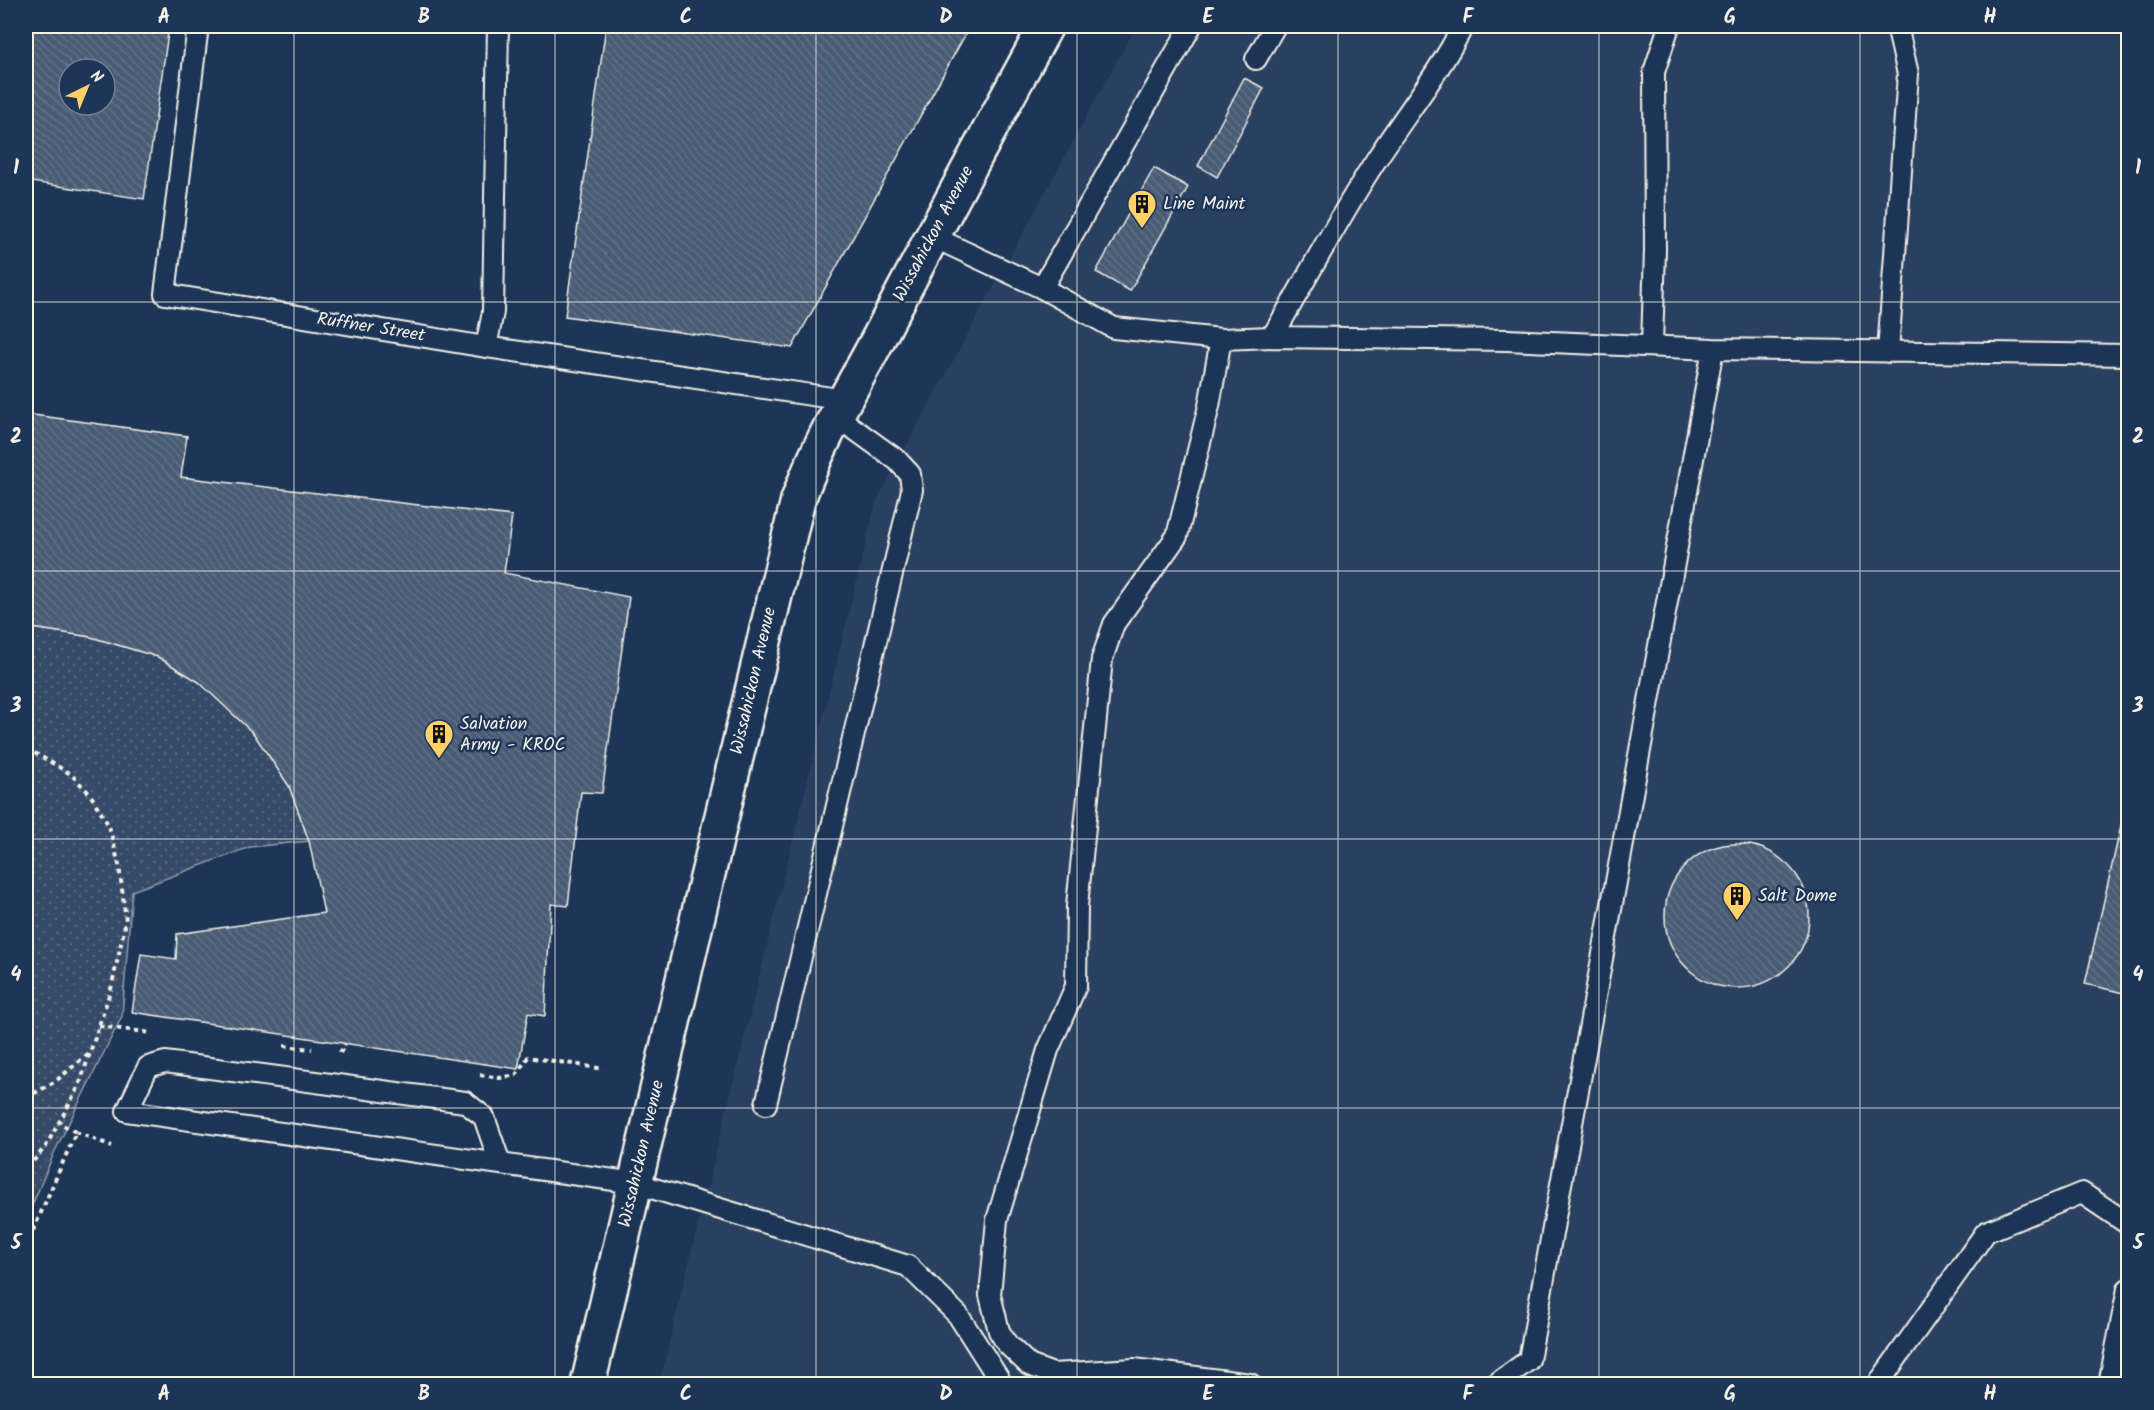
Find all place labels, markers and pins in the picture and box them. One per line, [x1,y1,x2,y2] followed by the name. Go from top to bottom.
[1126,188,1158,230] building icon: Line Maint
[1163,190,1247,219] place label: Line Maint
[460,710,565,760] place label: Salvation Army - KROC
[423,718,455,760] building icon: Salvation Army - KROC
[1721,880,1753,922] building icon: Salt Dome
[1758,882,1837,911] place label: Salt Dome

